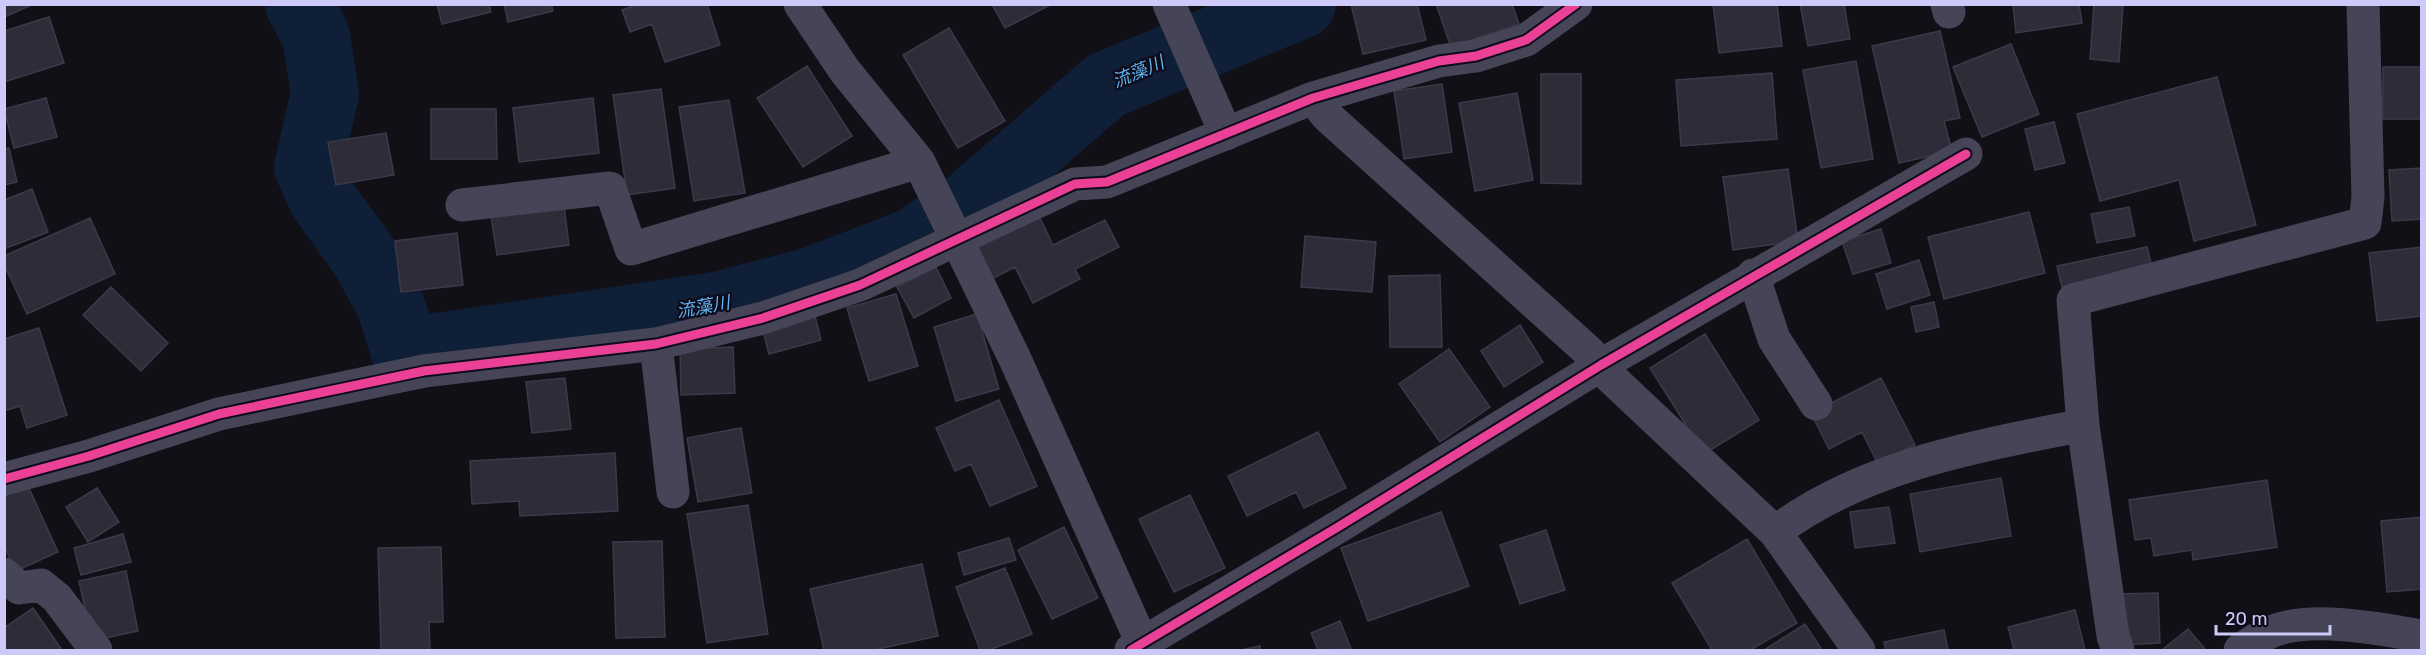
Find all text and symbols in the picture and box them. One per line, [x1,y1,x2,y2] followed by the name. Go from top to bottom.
[1109,51,1169,93] water label: 流藻川
[675,291,733,323] water label: 流藻川
[2216,598,2330,636] scale bar
[2225,608,2267,630] text: 20 m

